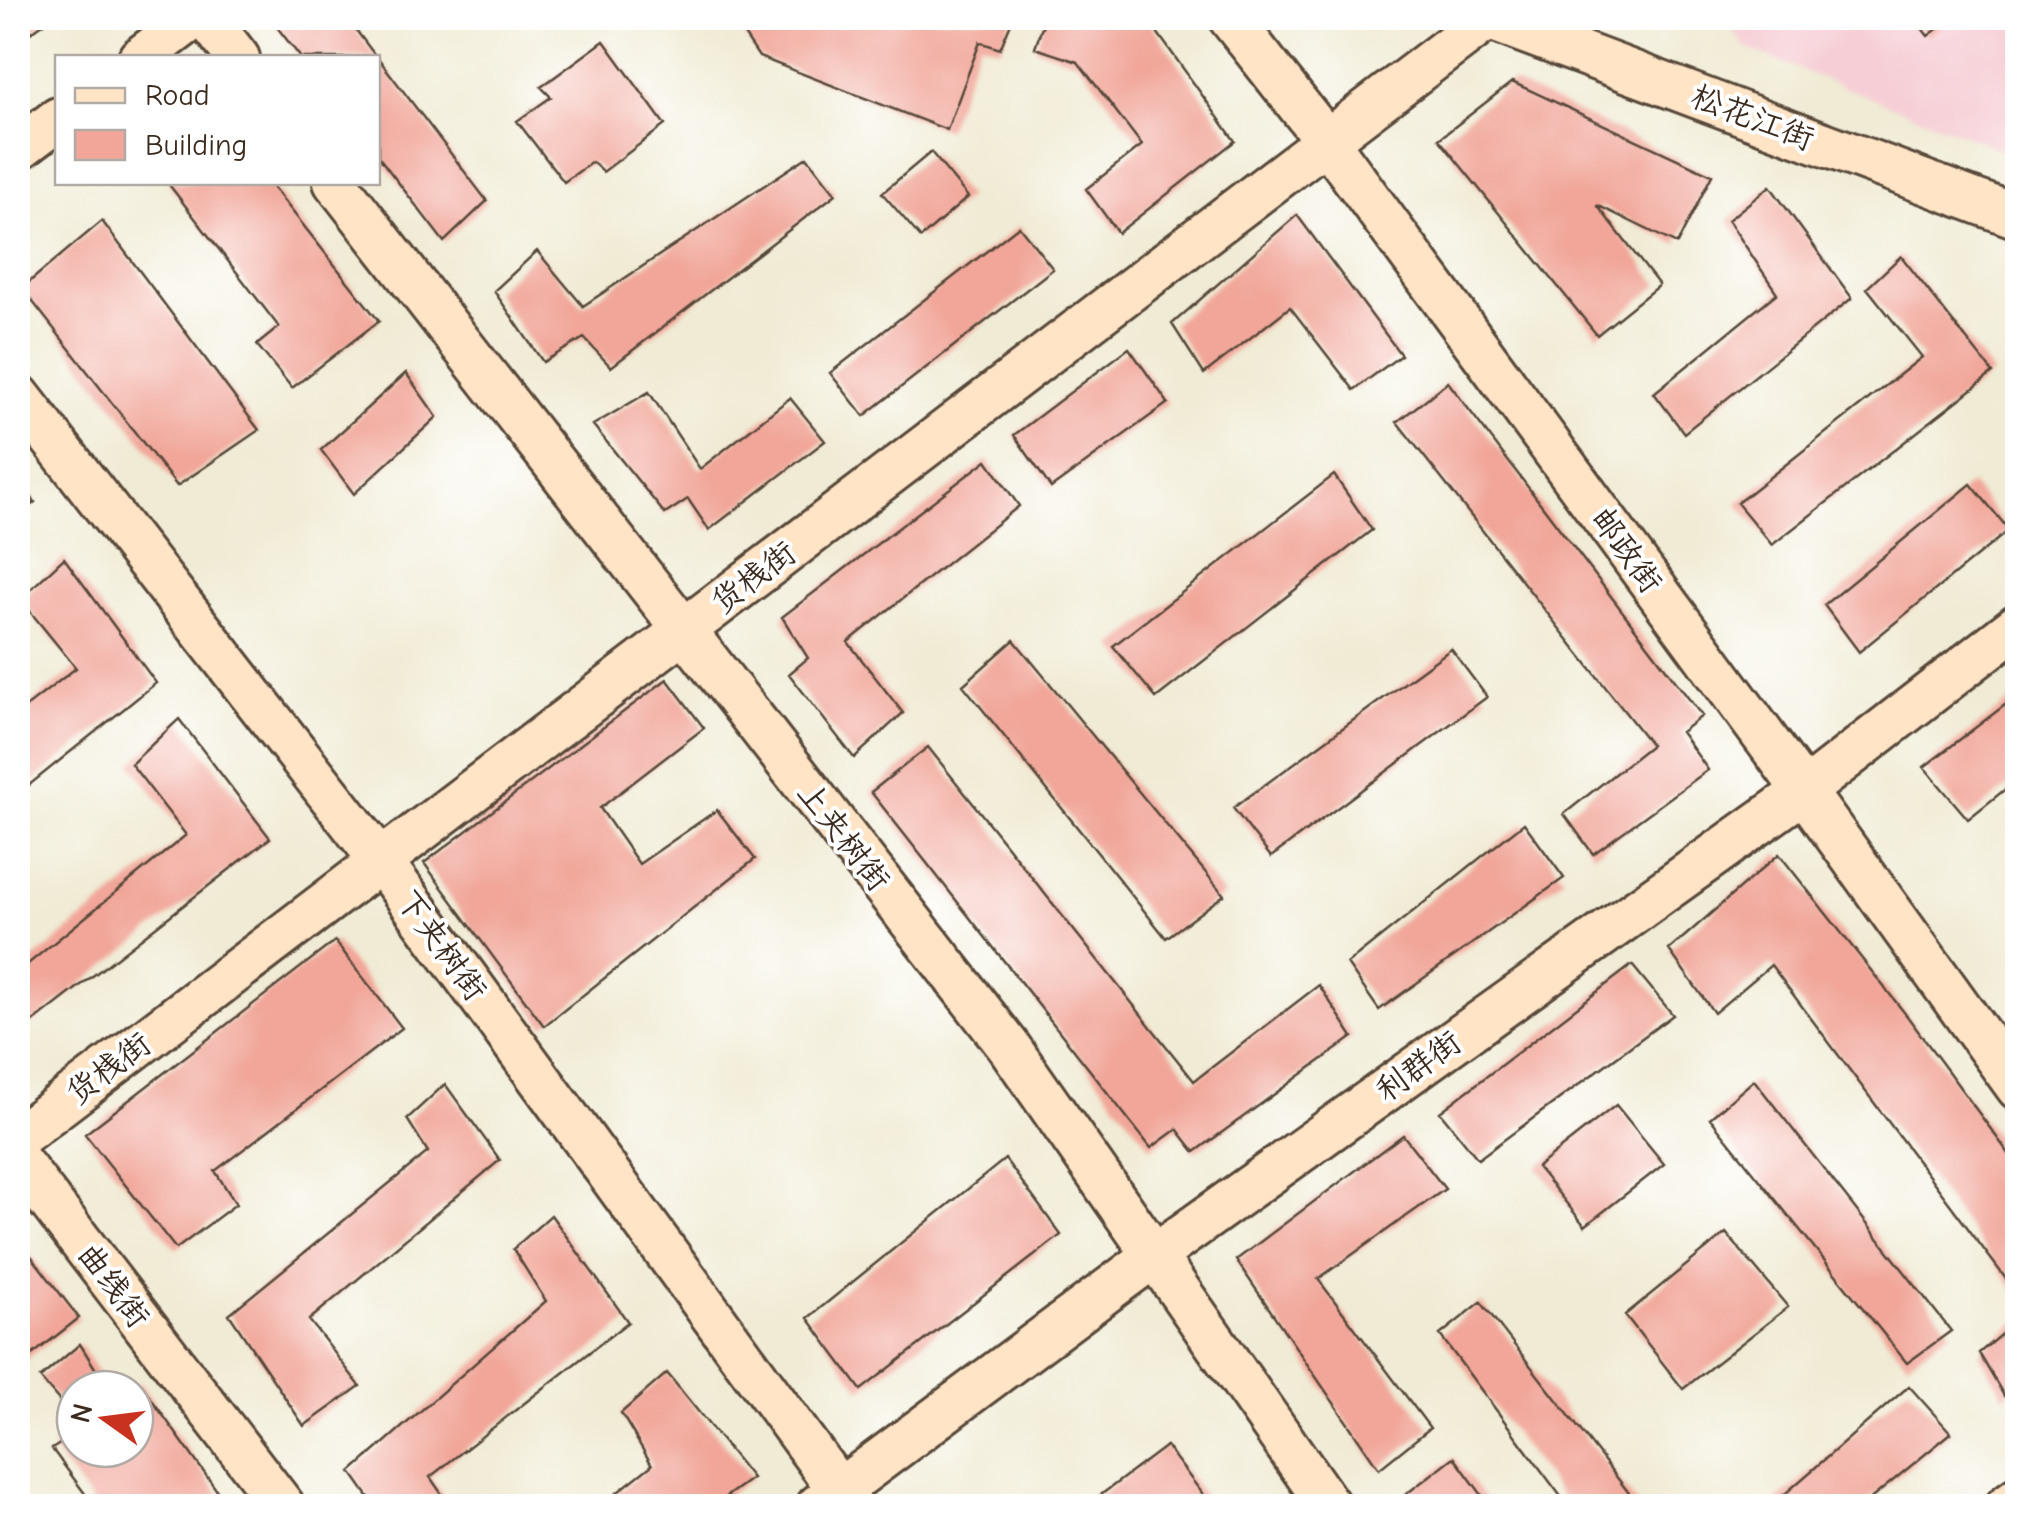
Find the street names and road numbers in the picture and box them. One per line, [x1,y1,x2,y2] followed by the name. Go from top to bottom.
[1686,77,1819,158] street label: 松花江街
[1583,501,1670,600] street label: 邮政街
[704,534,803,621] street label: 货栈街
[790,774,898,898] street label: 上夹树街
[389,883,494,1008] street label: 下夹树街
[1369,1023,1468,1110] street label: 利群街
[59,1025,158,1112] street label: 货栈街
[70,1236,157,1335] street label: 曲线街

